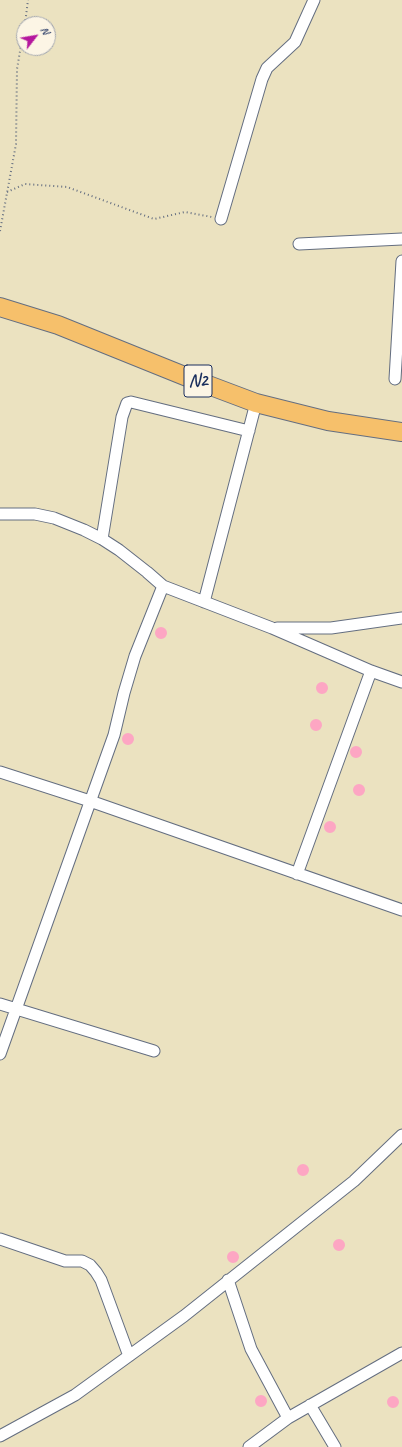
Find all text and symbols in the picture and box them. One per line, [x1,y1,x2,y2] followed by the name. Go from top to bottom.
[16,16,56,56] north arrow
[38,24,53,37] text: N
[184,365,212,397] road number: N2

